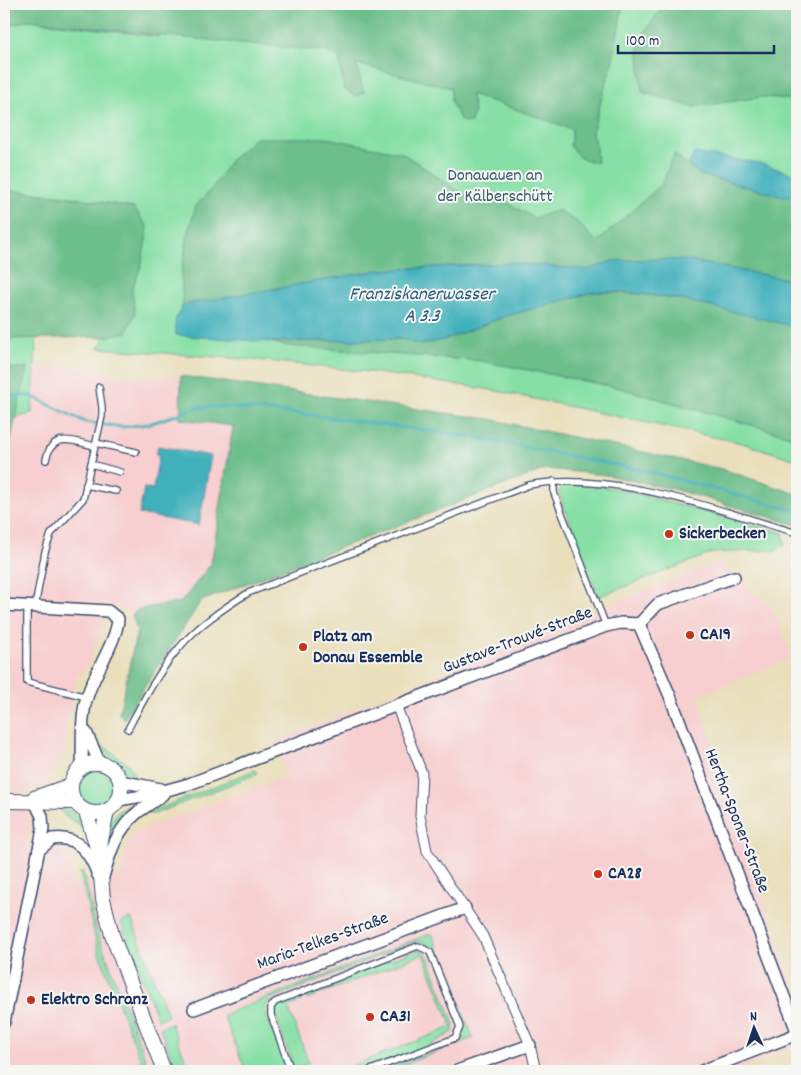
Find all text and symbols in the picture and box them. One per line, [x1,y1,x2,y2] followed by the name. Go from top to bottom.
[618,22,775,54] scale bar
[626,31,659,53] text: 100 m
[437,164,553,210] park label: Donauauen an der Kälberschütt
[349,282,497,331] water label: Franziskanerwasser A 3.3
[679,522,766,547] place label: Sickerbecken
[663,528,675,540] marker: Sickerbecken
[440,601,596,681] street label: Gustave-Trouvé-Straße
[700,623,731,648] place label: CA19
[313,625,423,671] place label: Platz am Donau Essemble
[684,629,696,641] marker: CA19
[297,641,309,653] marker: Platz am Donau Essemble
[697,745,775,897] street label: Hertha-Sponer-Straße
[608,862,642,887] place label: CA28
[592,868,604,880] marker: CA28
[254,907,392,977] street label: Maria-Telkes-Straße
[41,988,148,1013] place label: Elektro Schranz
[25,994,37,1006] marker: Elektro Schranz
[728,1002,778,1052] north arrow
[380,1005,411,1030] place label: CA31
[749,1007,757,1027] text: N
[364,1011,376,1023] marker: CA31

